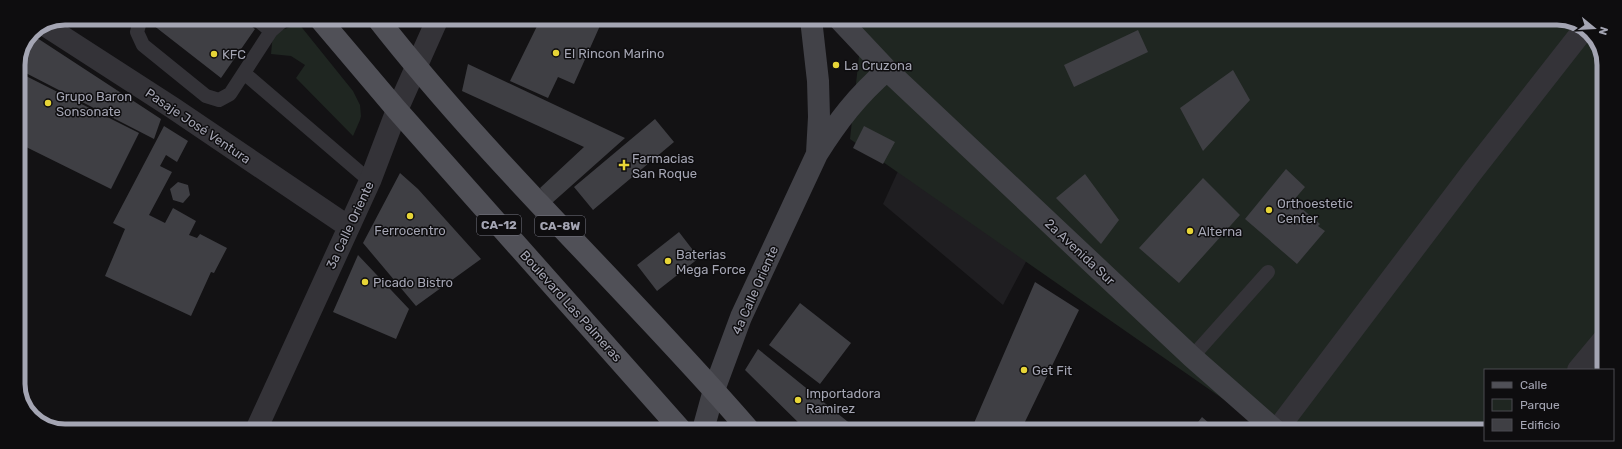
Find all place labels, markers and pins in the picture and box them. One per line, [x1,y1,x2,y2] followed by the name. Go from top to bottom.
[564,46,664,61] place label: El Rincon Marino
[222,47,246,62] place label: KFC
[551,48,561,58] marker: El Rincon Marino
[209,49,219,59] marker: KFC
[844,58,912,73] place label: La Cruzona
[831,60,841,70] marker: La Cruzona
[56,89,132,119] place label: Grupo Baron Sonsonate
[43,98,53,108] marker: Grupo Baron Sonsonate
[632,151,697,181] place label: Farmacias San Roque
[619,160,629,170] marker: Farmacias San Roque
[1277,196,1353,226] place label: Orthoestetic Center
[1264,205,1274,215] marker: Orthoestetic Center
[405,211,415,221] marker: Ferrocentro
[374,223,446,238] place label: Ferrocentro
[1198,224,1242,239] place label: Alterna
[1185,226,1195,236] marker: Alterna
[676,247,746,278] place label: Baterias Mega Force
[663,256,673,266] marker: Baterias Mega Force
[373,275,453,290] place label: Picado Bistro
[360,277,370,287] marker: Picado Bistro
[1032,363,1072,378] place label: Get Fit
[1019,365,1029,375] marker: Get Fit
[806,386,881,416] place label: Importadora Ramirez
[793,395,803,405] marker: Importadora Ramirez

